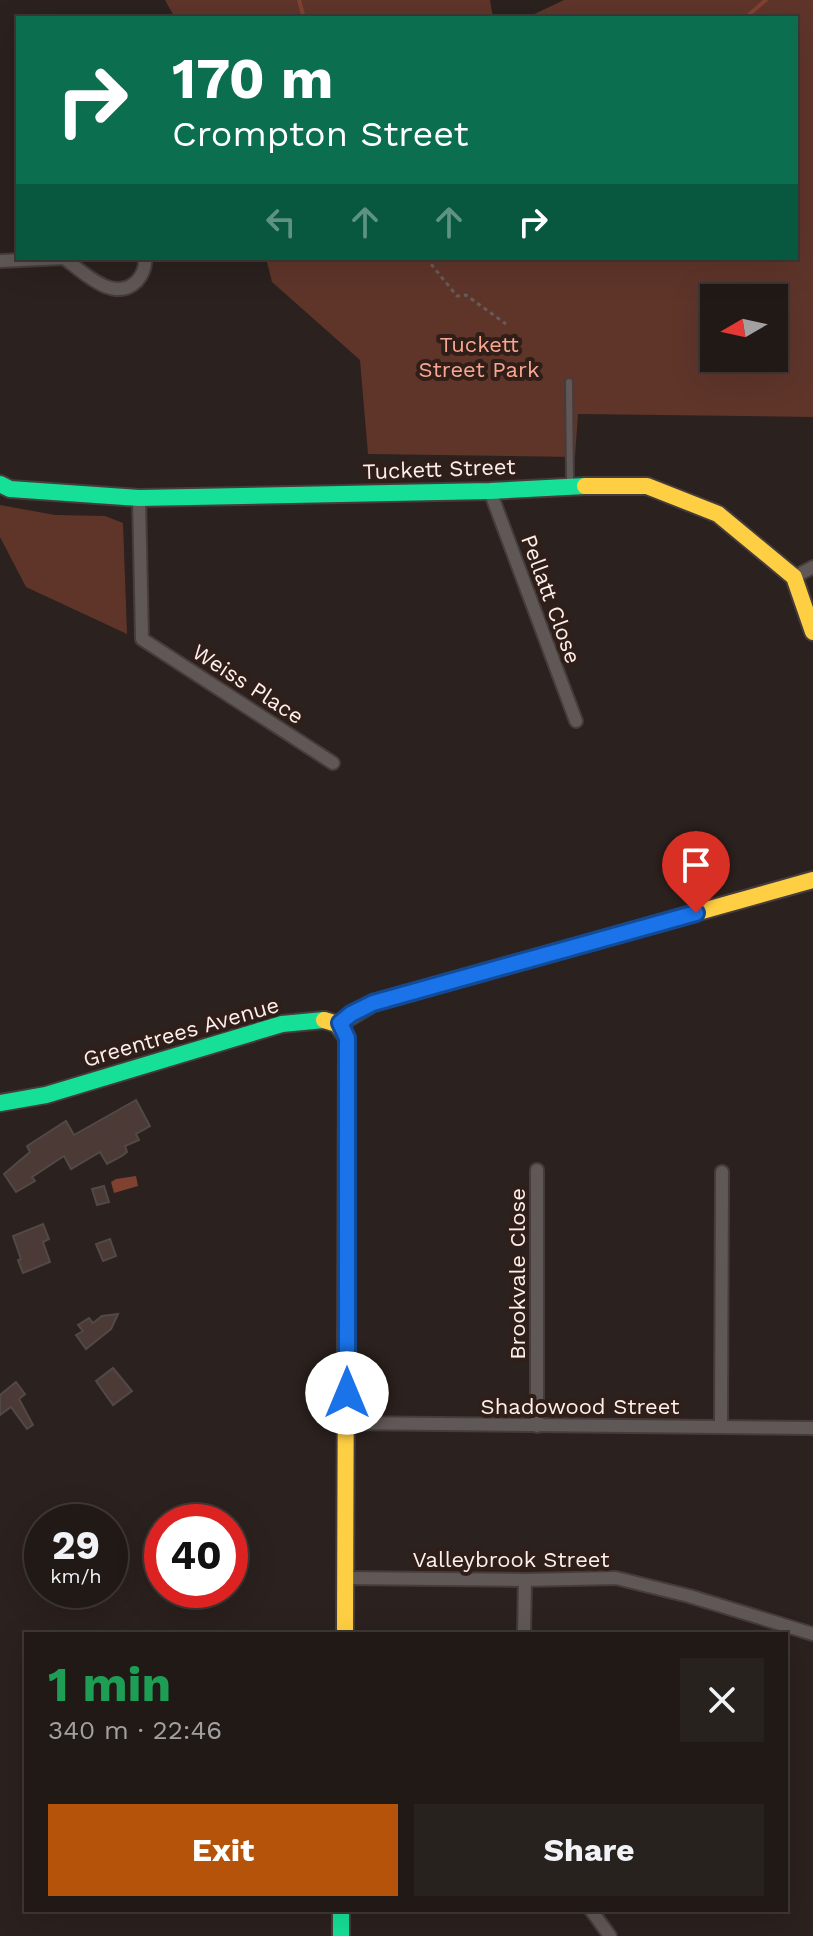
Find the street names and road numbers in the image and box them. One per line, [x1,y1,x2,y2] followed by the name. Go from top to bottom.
[362,454,516,484] street label: Tuckett Street
[516,531,586,667] street label: Pellatt Close
[188,639,308,729] street label: Weiss Place
[80,992,282,1072] street label: Greentrees Avenue
[505,1188,530,1360] street label: Brookvale Close
[481,1394,679,1419] street label: Shadowood Street
[413,1547,609,1572] street label: Valleybrook Street

